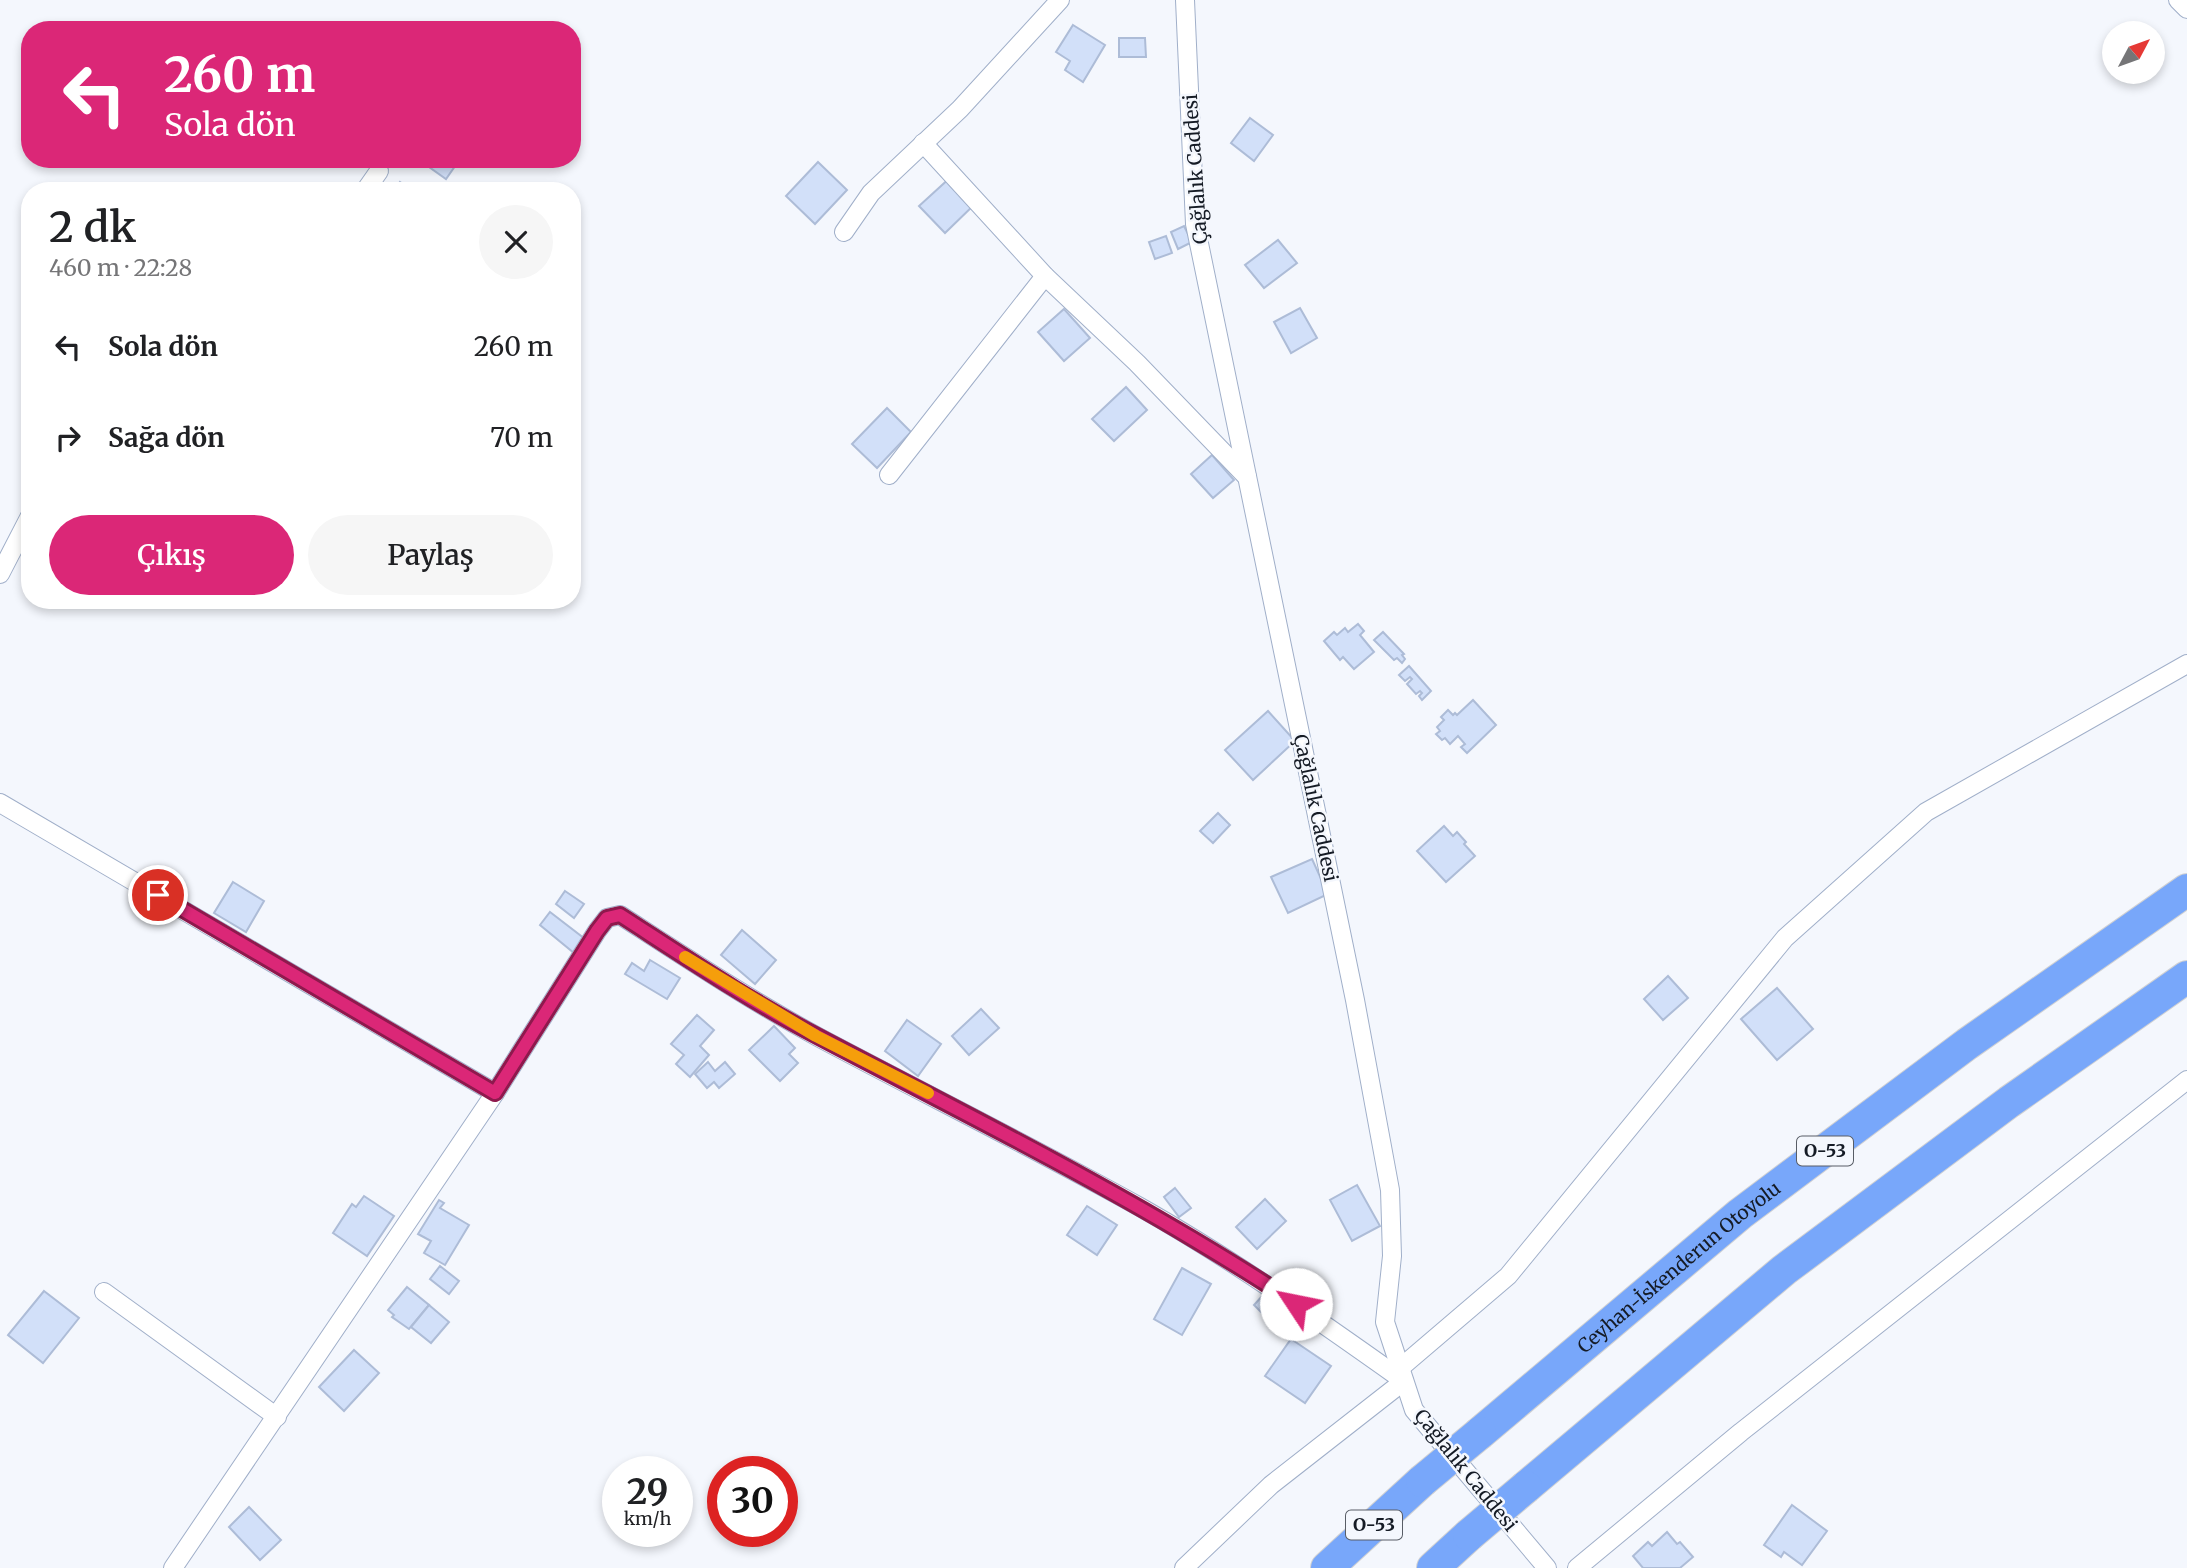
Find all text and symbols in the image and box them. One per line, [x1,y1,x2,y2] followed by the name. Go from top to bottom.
[2102,21,2165,84] north arrow
[2102,21,2165,84] map controls
[164,44,315,105] text: 260 m
[49,49,140,140] icon: left
[1178,93,1212,245] street label: Çağlalık Caddesi
[164,105,296,145] text: Sola dön
[49,201,136,253] text: 2 dk
[479,205,553,279] button: close
[49,253,192,282] text: 460 m · 22:28
[49,328,87,366] icon: left
[108,330,218,363] text: Sola dön
[474,330,553,363] text: 260 m
[49,419,87,457] icon: right
[108,421,225,454] text: Sağa dön
[490,421,553,454] text: 70 m
[49,515,294,595] button: Çıkış
[308,515,553,595] button: Paylaş
[1289,732,1343,884] street label: Çağlalık Caddesi
[128,865,188,925] pin
[139,876,177,914] icon: arrive
[1797,1136,1853,1166] road number: O-53
[1572,1176,1785,1358] street label: Ceyhan-İskenderun Otoyolu
[1259,1267,1333,1341] position arrow
[1409,1404,1523,1536] street label: Çağlalık Caddesi
[707,1456,798,1547] speed limit sign: 30
[627,1470,668,1514] text: 29
[624,1507,671,1530] text: km/h
[1346,1510,1402,1540] road number: O-53

